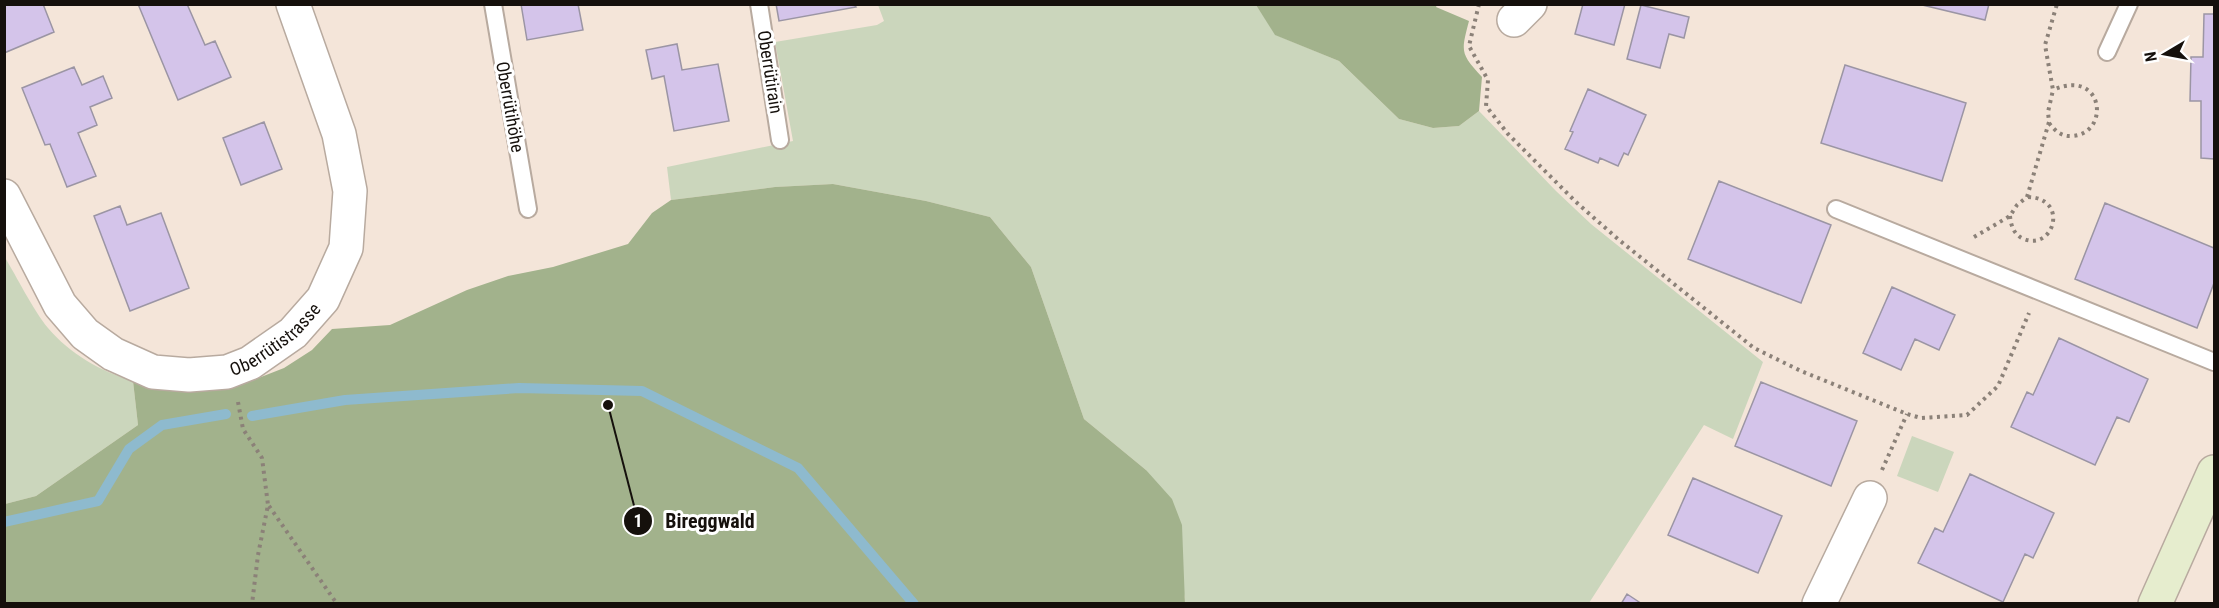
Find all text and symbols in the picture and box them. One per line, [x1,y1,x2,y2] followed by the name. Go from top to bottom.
[2135,24,2195,84] north arrow
[754,29,787,115] street label: Oberrütirain
[2141,50,2161,63] text: N
[492,60,529,154] street label: Oberrütihöhe
[227,299,324,380] street label: Oberrütistrasse
[623,502,766,540] callout: Bireggwald
[665,509,755,533] text: Bireggwald
[633,510,643,531] text: 1

